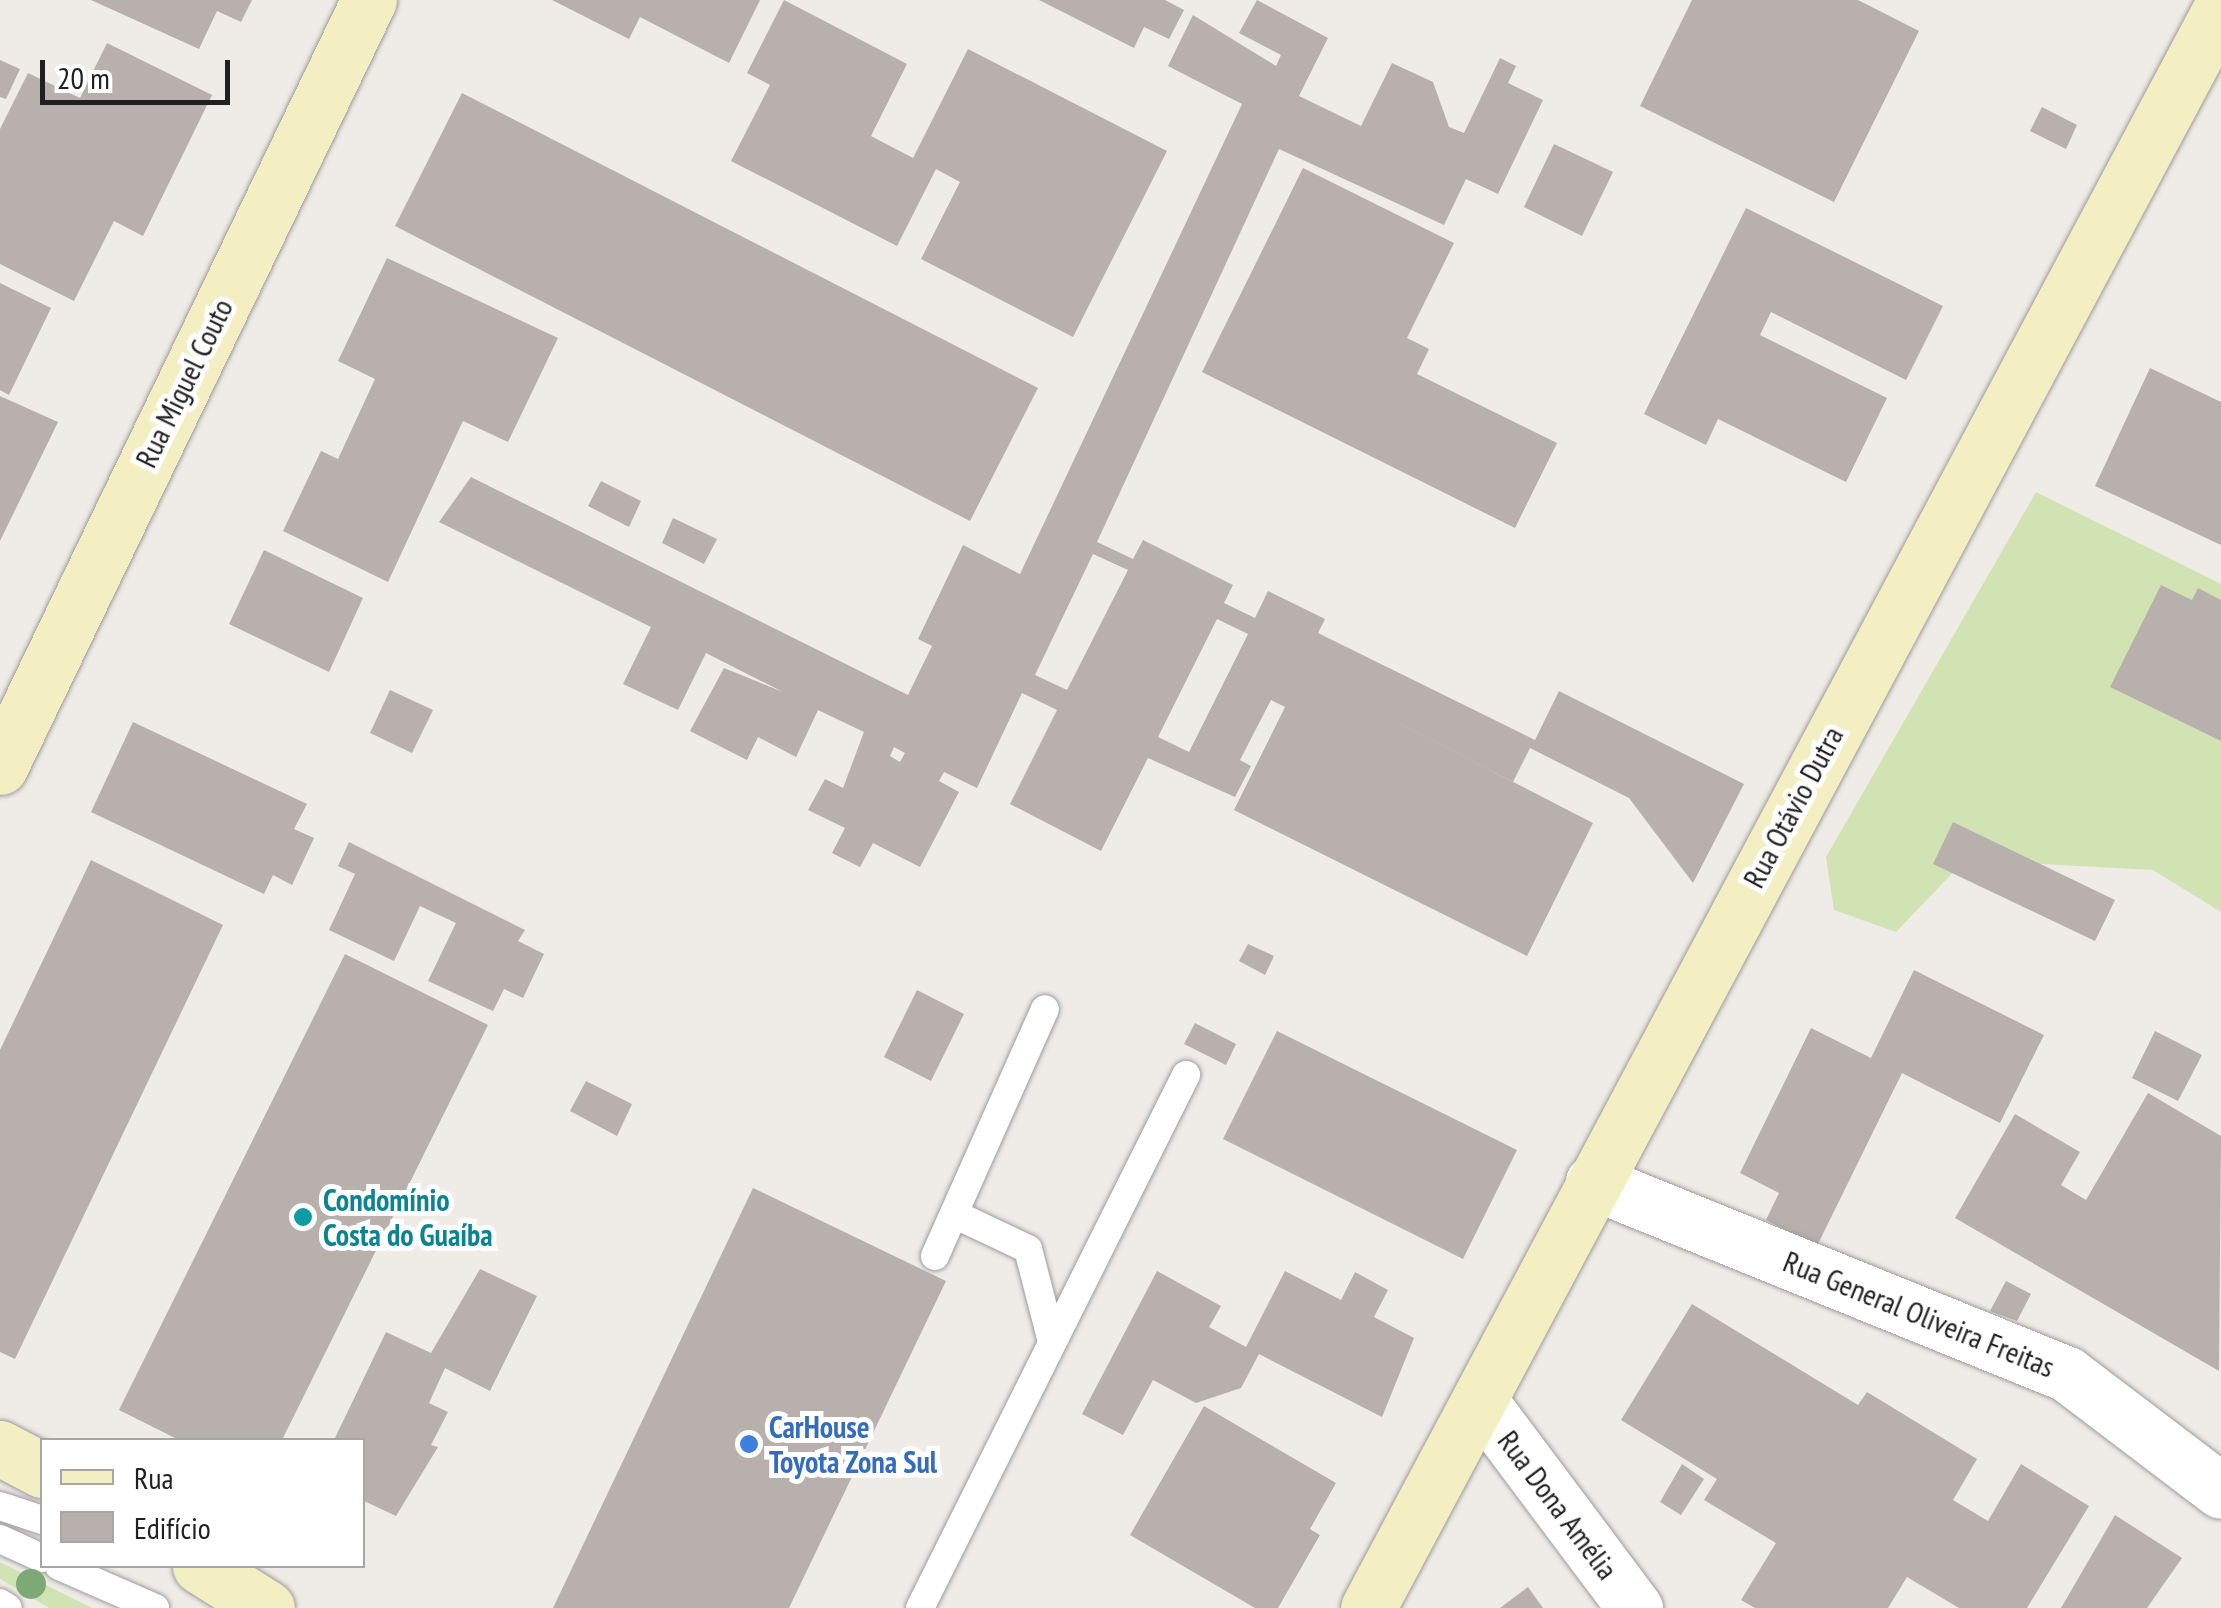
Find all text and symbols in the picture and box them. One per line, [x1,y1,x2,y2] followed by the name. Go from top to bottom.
[45,40,235,102] scale bar
[57,58,110,97] text: 20 m
[128,293,240,473] street label: Rua Miguel Couto
[1736,720,1850,894] street label: Rua Otávio Dutra
[323,1182,493,1252] place label: Condomínio Costa do Guaíba
[292,1206,314,1228] marker: Condomínio Costa do Guaíba
[1778,1243,2060,1385] street label: Rua General Oliveira Freitas
[769,1409,937,1480] place label: CarHouse Toyota Zona Sul
[1490,1423,1626,1587] street label: Rua Dona Amélia
[738,1433,760,1455] marker: CarHouse Toyota Zona Sul
[40,1438,365,1568] legend
[134,1458,173,1497] text: Rua
[134,1508,211,1547] text: Edifício

